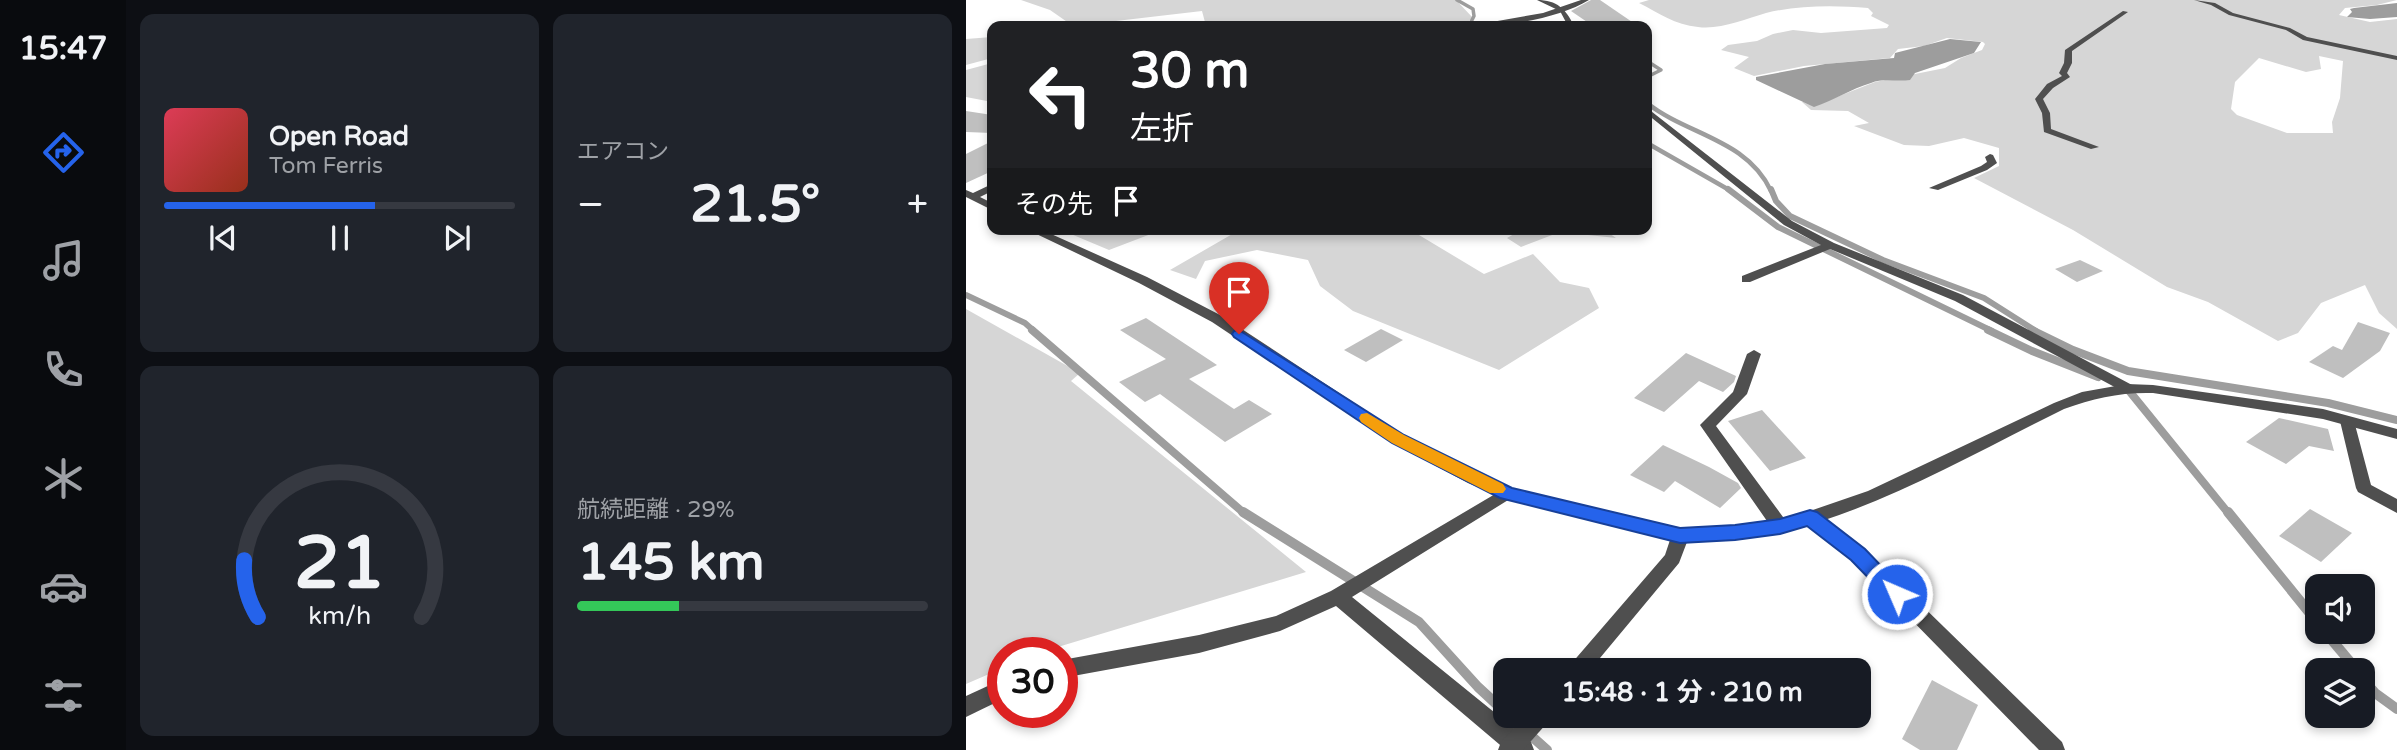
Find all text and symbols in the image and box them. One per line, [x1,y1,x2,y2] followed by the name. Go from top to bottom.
[19,30,107,68] text: 15:47
[1130,42,1249,101] text: 30 m
[1015,49,1106,140] icon: left
[1130,110,1194,148] text: 左折
[269,121,409,152] text: Open Road
[39,128,88,177] icon: directions
[577,138,669,166] text: エアコン
[269,152,383,180] text: Tom Ferris
[690,173,820,236] text: 21.5°
[577,182,604,228] text: −
[907,182,928,228] text: +
[1107,182,1145,220] icon: arrive
[1015,189,1093,220] text: その先
[204,219,242,257] icon: previous
[321,219,359,257] icon: pause
[438,219,476,257] icon: next
[39,236,88,285] icon: music
[1209,262,1269,334] pin
[1220,273,1258,311] icon: arrive
[39,345,88,394] icon: phone
[39,454,88,503] icon: climate
[577,496,735,524] text: 航続距離 · 29%
[294,520,385,608] text: 21
[577,531,765,594] text: 145 km
[1860,557,1934,631] position arrow
[39,562,88,611] icon: car
[2305,574,2375,728] map controls
[2305,574,2375,644] button: sound
[308,601,371,631] text: km/h
[987,637,1078,728] speed limit sign: 30
[2305,658,2375,728] button: layers
[39,671,88,720] icon: filters
[1561,677,1803,708] text: 15:48 · 1 分 · 210 m

